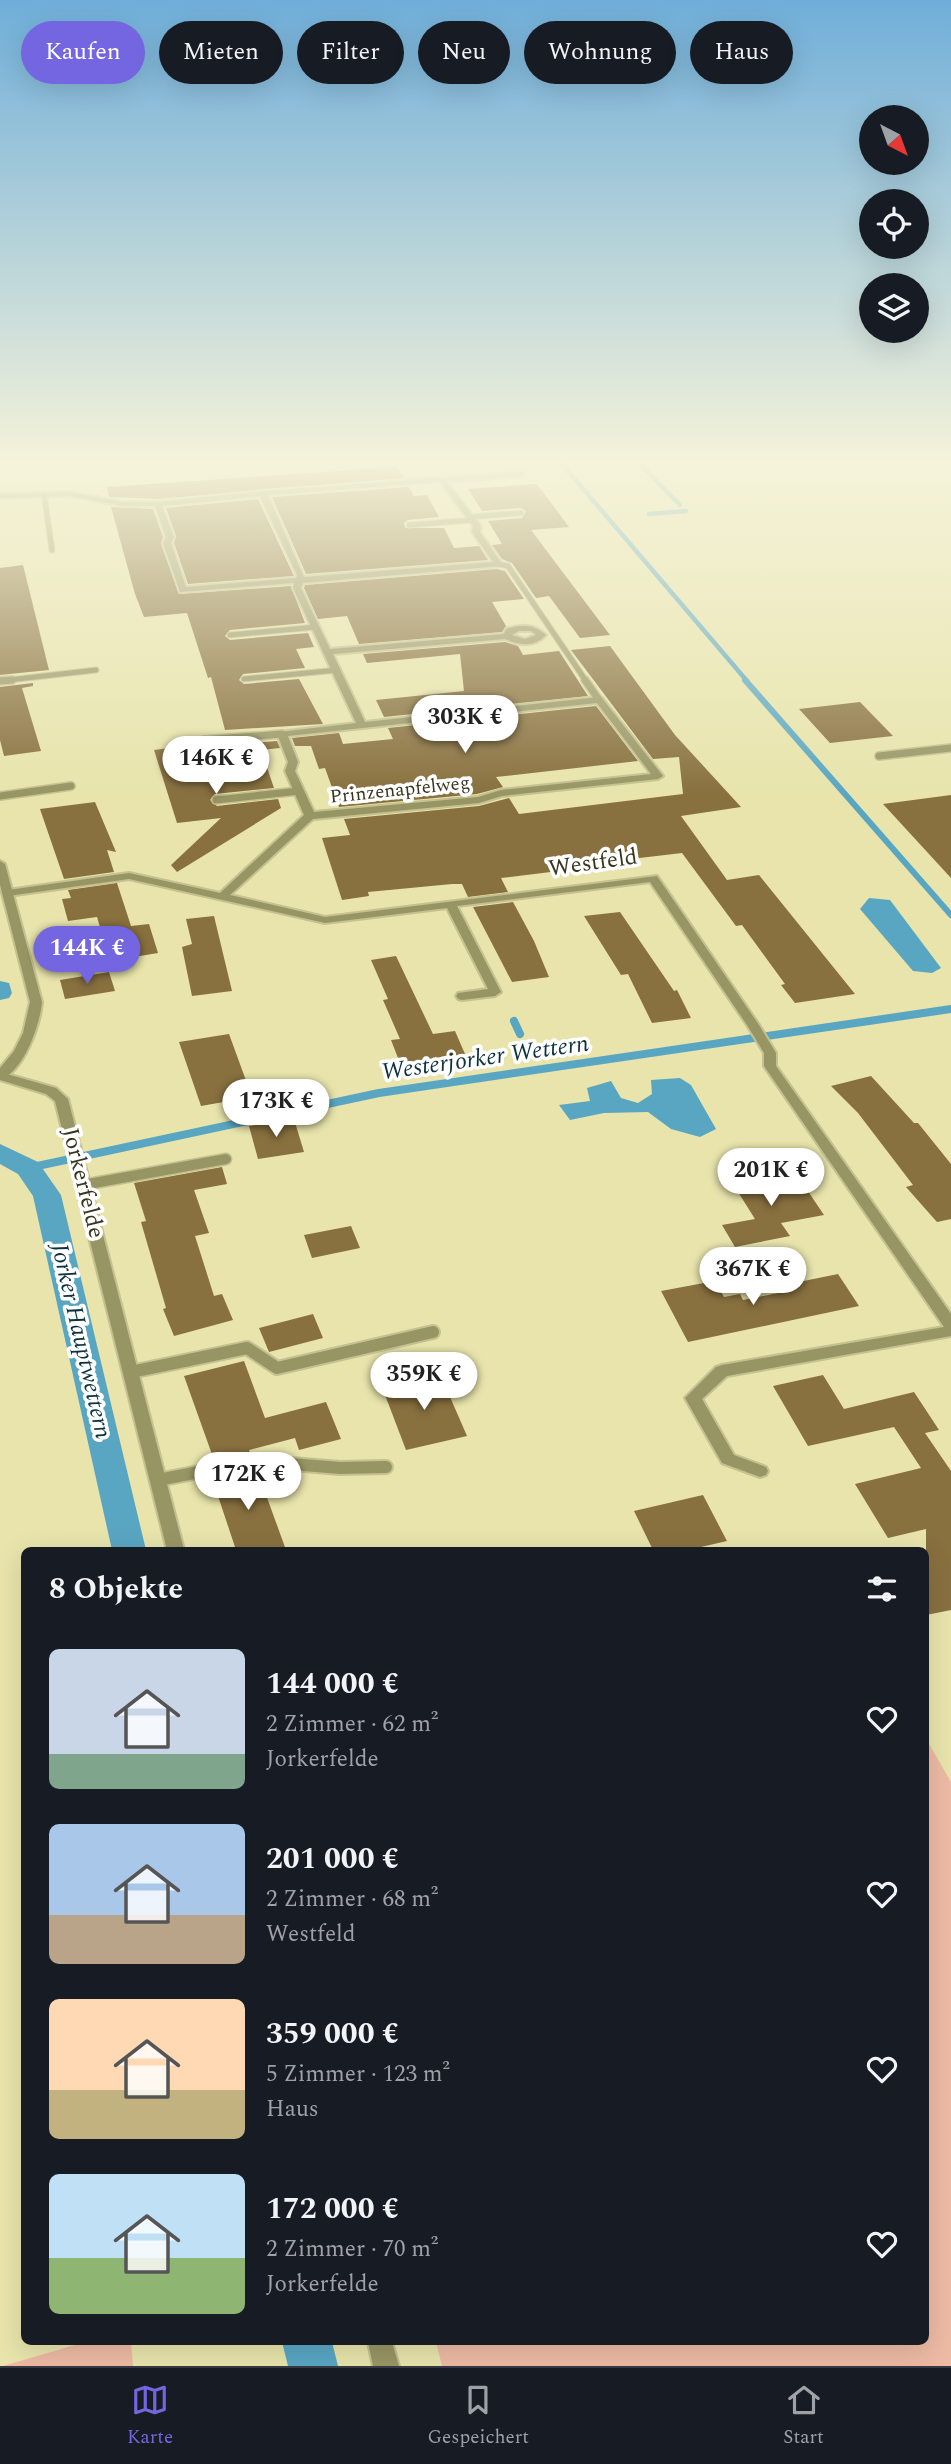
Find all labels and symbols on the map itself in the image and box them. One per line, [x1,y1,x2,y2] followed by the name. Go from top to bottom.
[859,105,929,175] north arrow
[408,696,522,755] pin: 303K €
[159,736,273,796] pin: 146K €
[329,768,471,812] street label: Prinzenapfelweg
[546,839,640,887] street label: Westfeld
[30,926,144,986] pin: 144K €
[379,1026,591,1090] water label: Westerjorker Wettern
[219,1080,333,1139] pin: 173K €
[52,1124,114,1242] street label: Jorkerfelde
[714,1148,828,1208] pin: 201K €
[41,1238,121,1442] water label: Jorker Hauptwettern
[696,1248,810,1307] pin: 367K €
[367,1352,481,1412] pin: 359K €
[191,1452,305,1512] pin: 172K €

